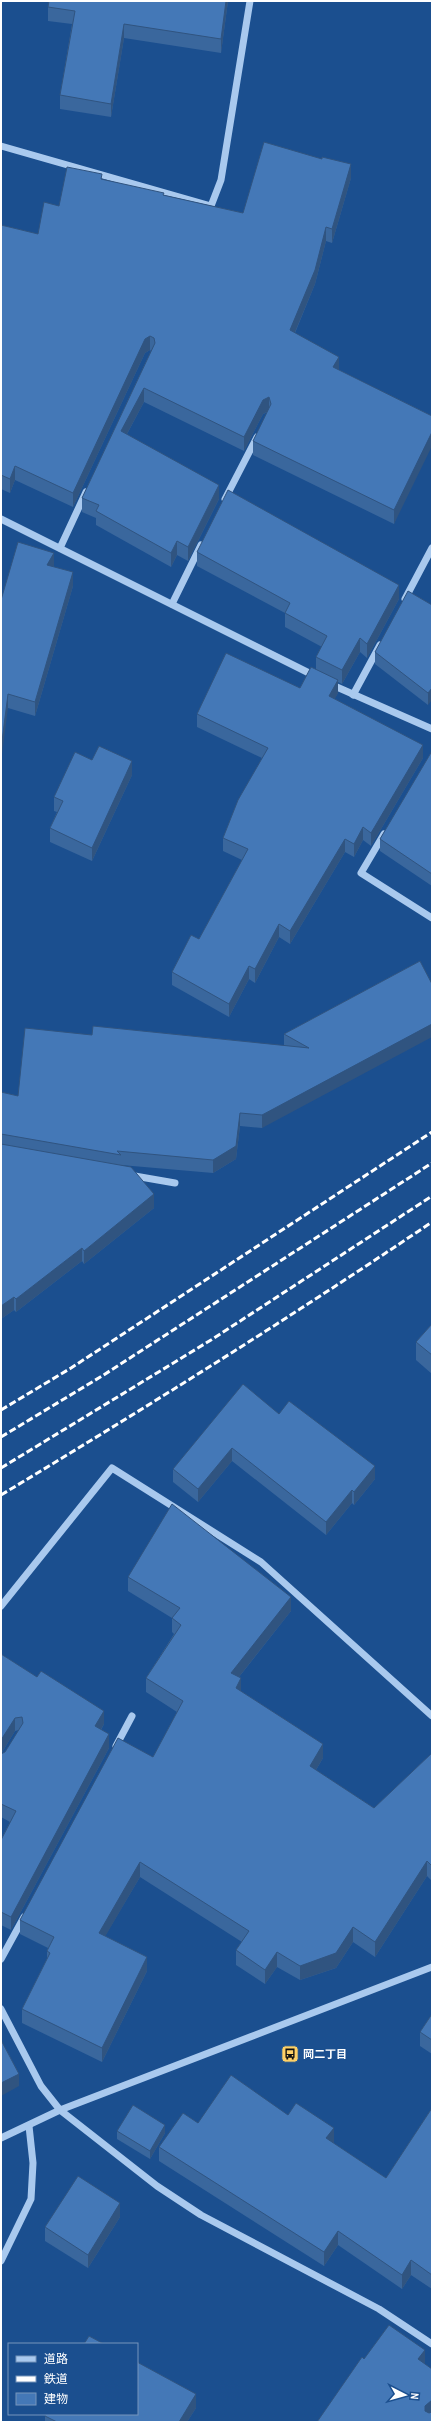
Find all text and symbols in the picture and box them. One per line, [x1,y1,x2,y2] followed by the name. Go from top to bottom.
[280,2044,300,2064] bus stop icon: 岡二丁目
[303,2047,347,2061] place label: 岡二丁目
[8,2343,138,2415] legend
[44,2351,68,2367] text: 道路
[44,2371,68,2387] text: 鉄道
[385,2375,425,2415] north arrow
[44,2391,68,2407] text: 建物
[408,2392,422,2400] text: N

